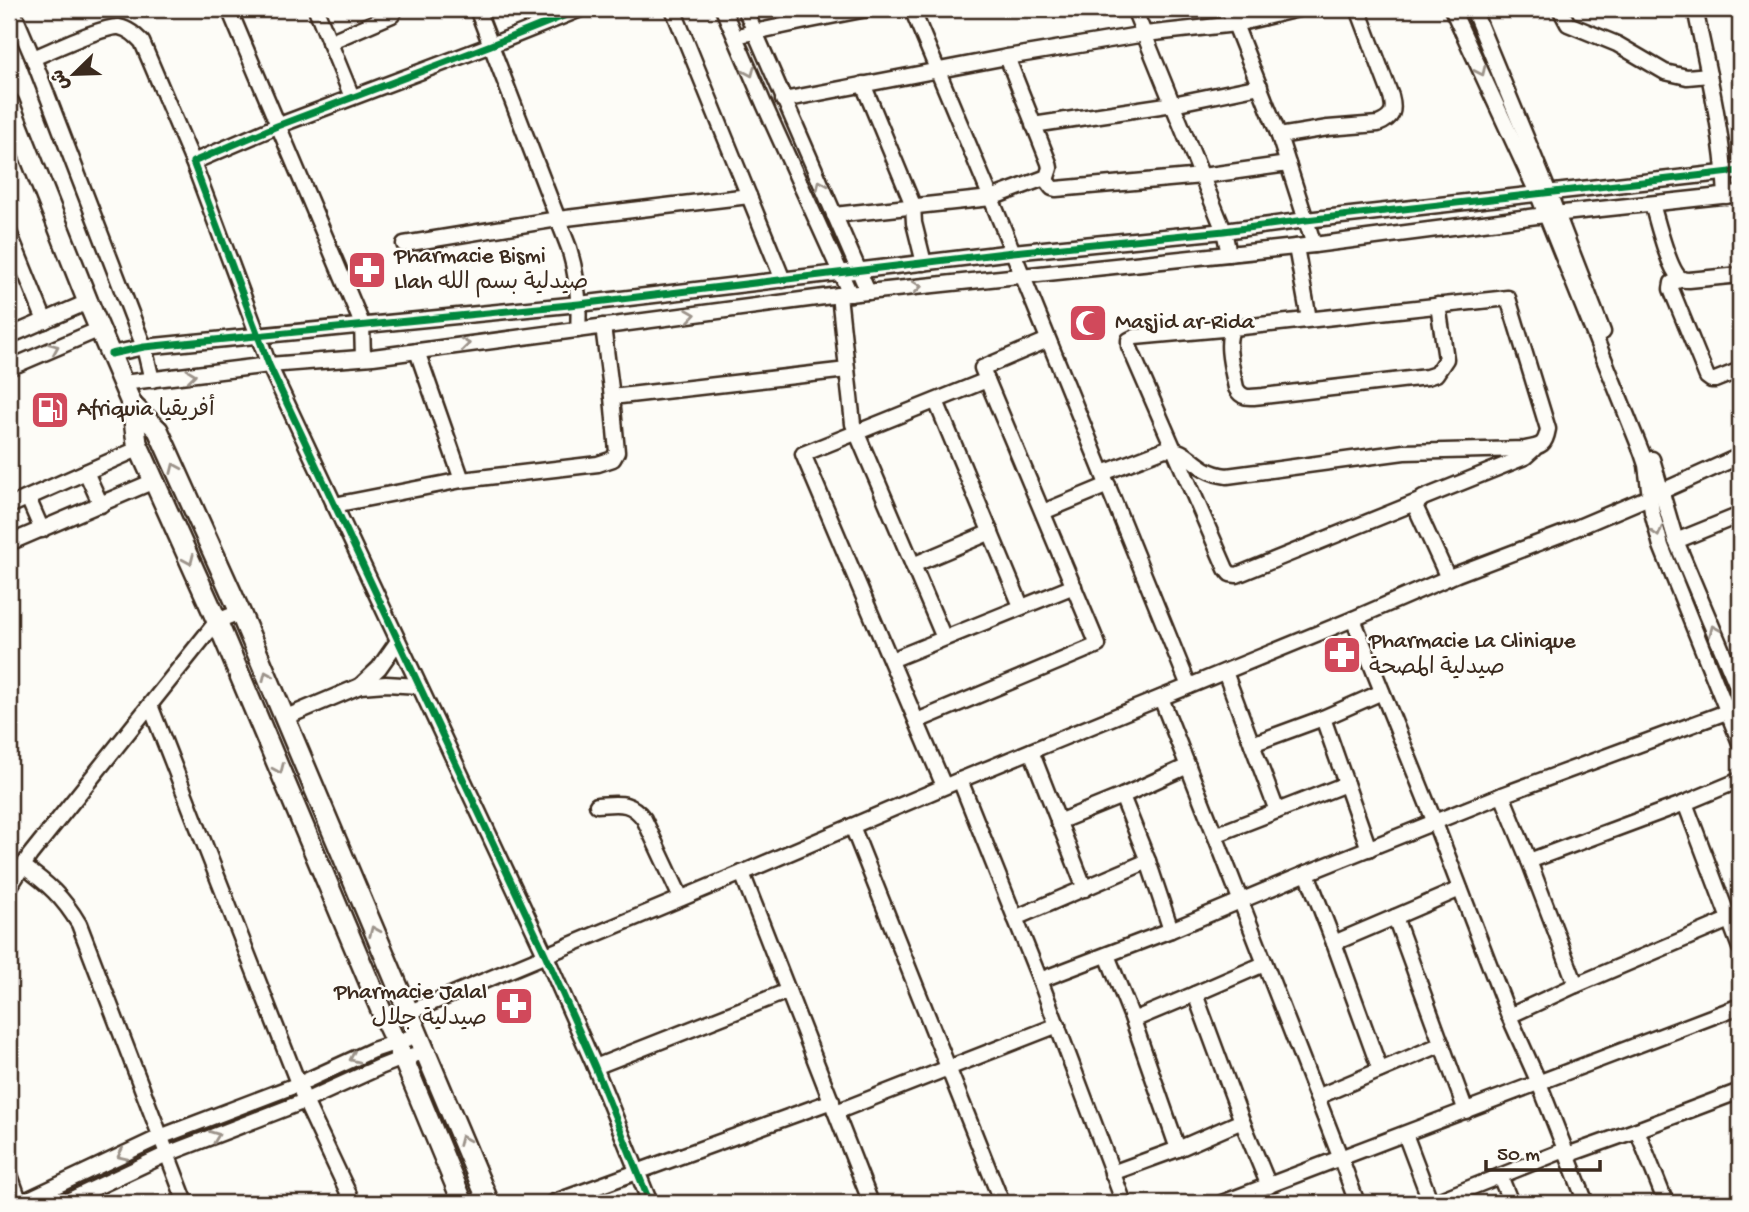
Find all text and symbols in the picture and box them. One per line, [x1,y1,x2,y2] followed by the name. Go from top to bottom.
[38,38,108,108] north arrow
[742,64,756,77] one-way arrow
[1473,64,1487,76] one-way arrow
[47,65,76,93] text: ش
[815,179,829,192] one-way arrow
[393,244,588,298] place label: Pharmacie Bismi Llah صيدلية بسم الله
[346,249,388,291] pharmacy icon: Pharmacie Bismi Llah صيدلية بسم الله
[911,279,922,294] one-way arrow
[1067,302,1109,344] mosque icon: Masjid ar-Rida
[685,307,697,322] one-way arrow
[1115,310,1255,337] place label: Masjid ar-Rida
[459,337,471,352] one-way arrow
[47,342,59,356] one-way arrow
[185,368,196,383] one-way arrow
[29,389,71,431] fuel station icon: Afriquia أفريقيا
[77,393,215,424] place label: Afriquia أفريقيا
[169,463,183,475] one-way arrow
[1649,525,1664,537] one-way arrow
[181,553,195,565] one-way arrow
[1708,625,1722,637] one-way arrow
[1368,629,1577,682] place label: Pharmacie La Clinique صيدلية المصحة
[1321,634,1363,676] pharmacy icon: Pharmacie La Clinique صيدلية المصحة
[261,671,275,683] one-way arrow
[271,762,285,774] one-way arrow
[369,925,383,937] one-way arrow
[333,980,487,1033] place label: Pharmacie Jalal صيدلية جلال
[493,985,535,1027] pharmacy icon: Pharmacie Jalal صيدلية جلال
[349,1050,361,1064] one-way arrow
[1486,1128,1600,1172] scale bar
[208,1130,220,1144] one-way arrow
[457,1135,471,1148] one-way arrow
[1497,1144,1540,1169] text: 50 m
[117,1147,129,1161] one-way arrow

